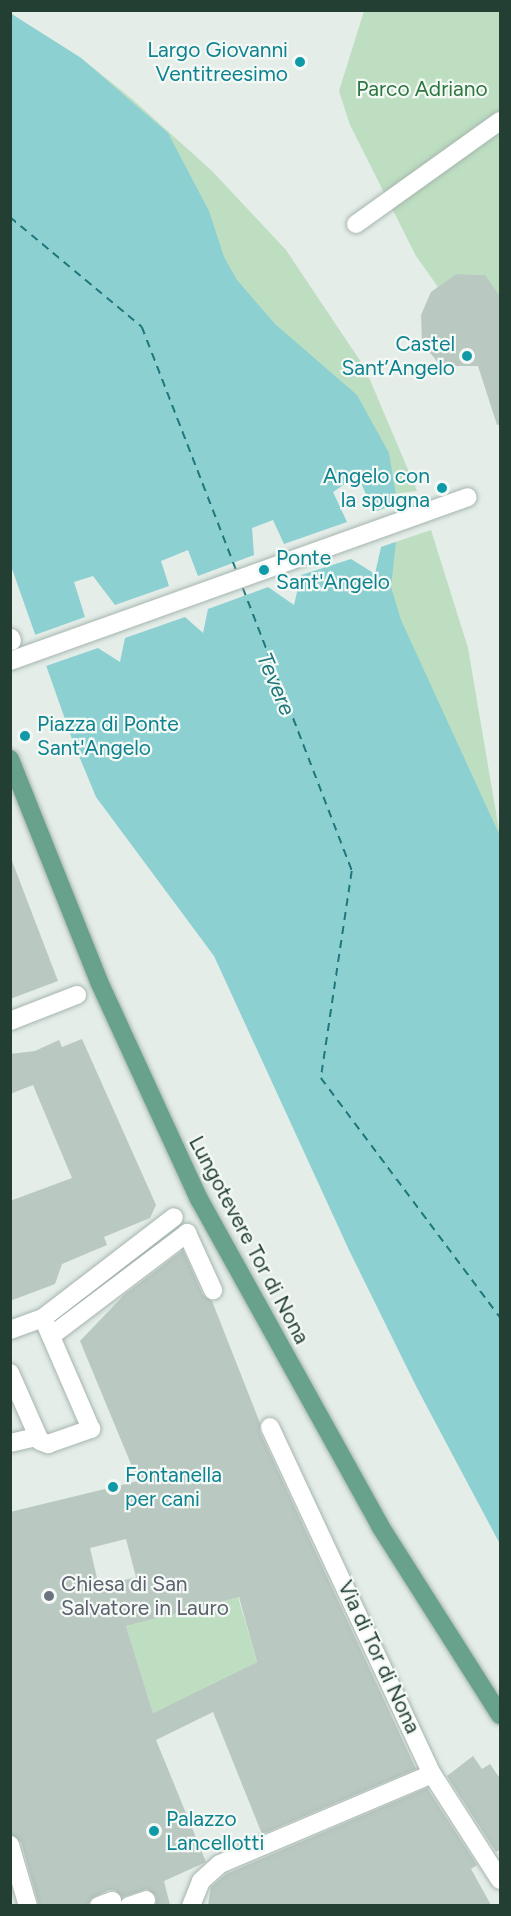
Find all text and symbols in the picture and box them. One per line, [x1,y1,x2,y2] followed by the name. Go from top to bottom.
[147,37,288,87] place label: Largo Giovanni Ventitreesimo
[293,55,307,69] marker: Largo Giovanni Ventitreesimo
[356,76,488,102] park label: Parco Adriano
[341,331,455,381] place label: Castel Sant’Angelo
[460,349,474,363] marker: Castel Sant’Angelo
[323,463,430,513] place label: Angelo con la spugna
[435,481,449,495] marker: Angelo con la spugna
[276,545,390,595] place label: Ponte Sant'Angelo
[257,563,271,577] marker: Ponte Sant'Angelo
[251,649,301,719] water label: Tevere
[37,711,179,761] place label: Piazza di Ponte Sant'Angelo
[18,729,32,743] marker: Piazza di Ponte Sant'Angelo
[183,1132,315,1348] street label: Lungotevere Tor di Nona
[125,1462,222,1512] place label: Fontanella per cani
[106,1480,120,1494] marker: Fontanella per cani
[61,1571,229,1621] place label: Chiesa di San Salvatore in Lauro
[333,1577,425,1737] street label: Via di Tor di Nona
[42,1589,56,1603] marker: Chiesa di San Salvatore in Lauro
[166,1806,264,1856] place label: Palazzo Lancellotti
[147,1824,161,1838] marker: Palazzo Lancellotti

